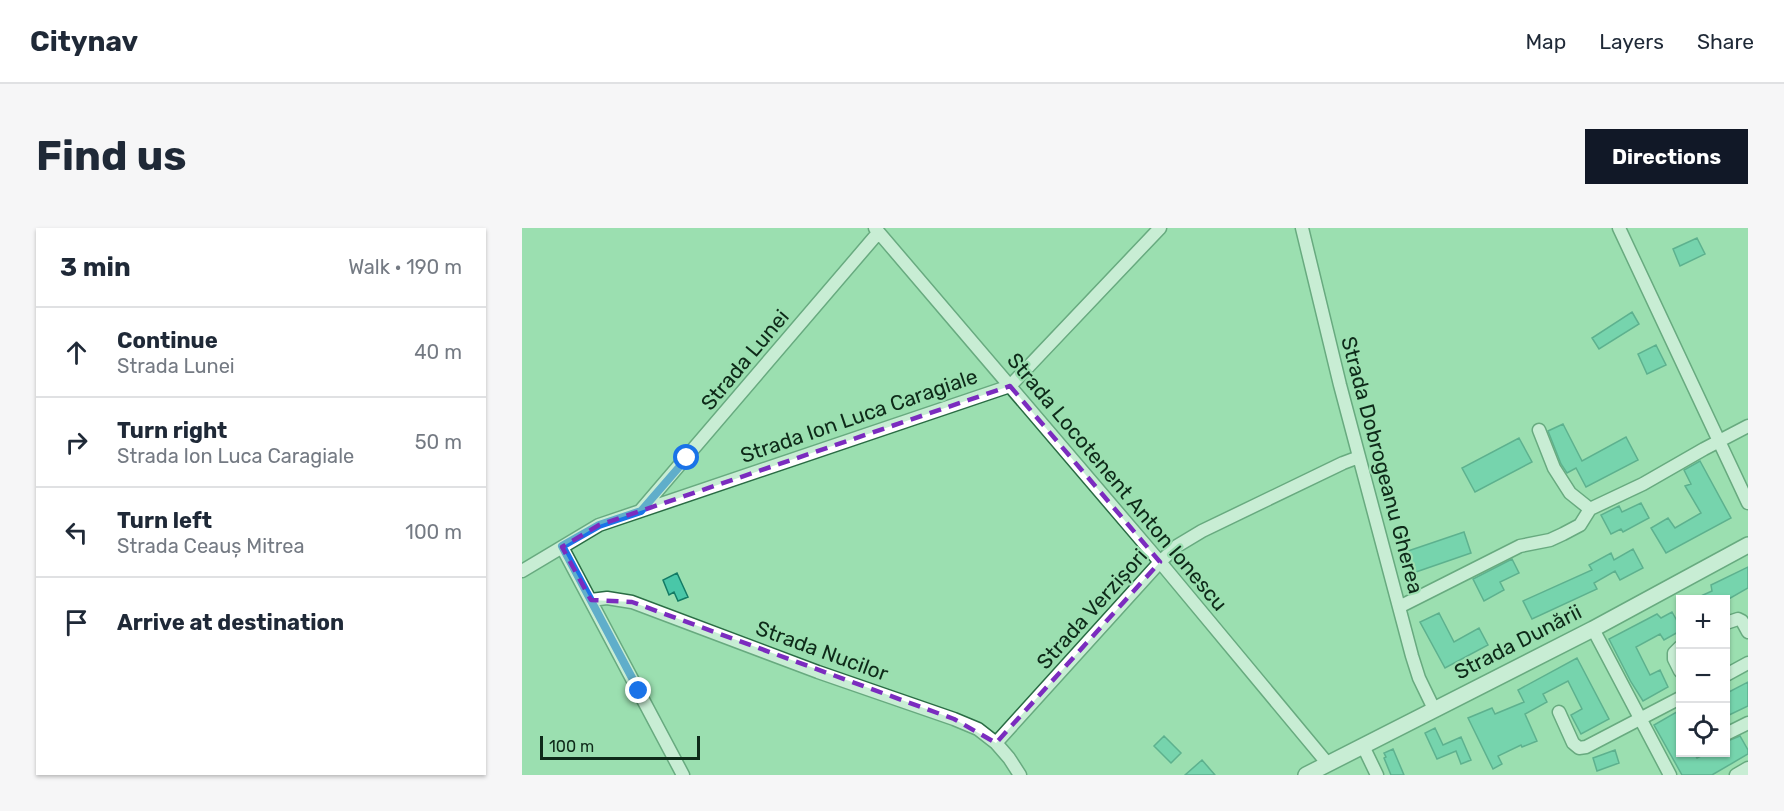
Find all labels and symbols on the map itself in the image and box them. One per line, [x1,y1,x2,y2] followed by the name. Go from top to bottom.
[695,304,794,415] street label: Strada Lunei
[1336,334,1429,596] street label: Strada Dobrogeanu Gherea
[1002,348,1233,616] street label: Strada Locotenent Anton Ionescu
[737,363,981,468] street label: Strada Ion Luca Caragiale
[673,444,699,470] route start
[1031,543,1152,674] street label: Strada Verzișori
[1450,599,1586,684] street label: Strada Dunării
[753,615,892,686] street label: Strada Nucilor
[625,677,651,703] route end
[540,733,700,760] scale bar

